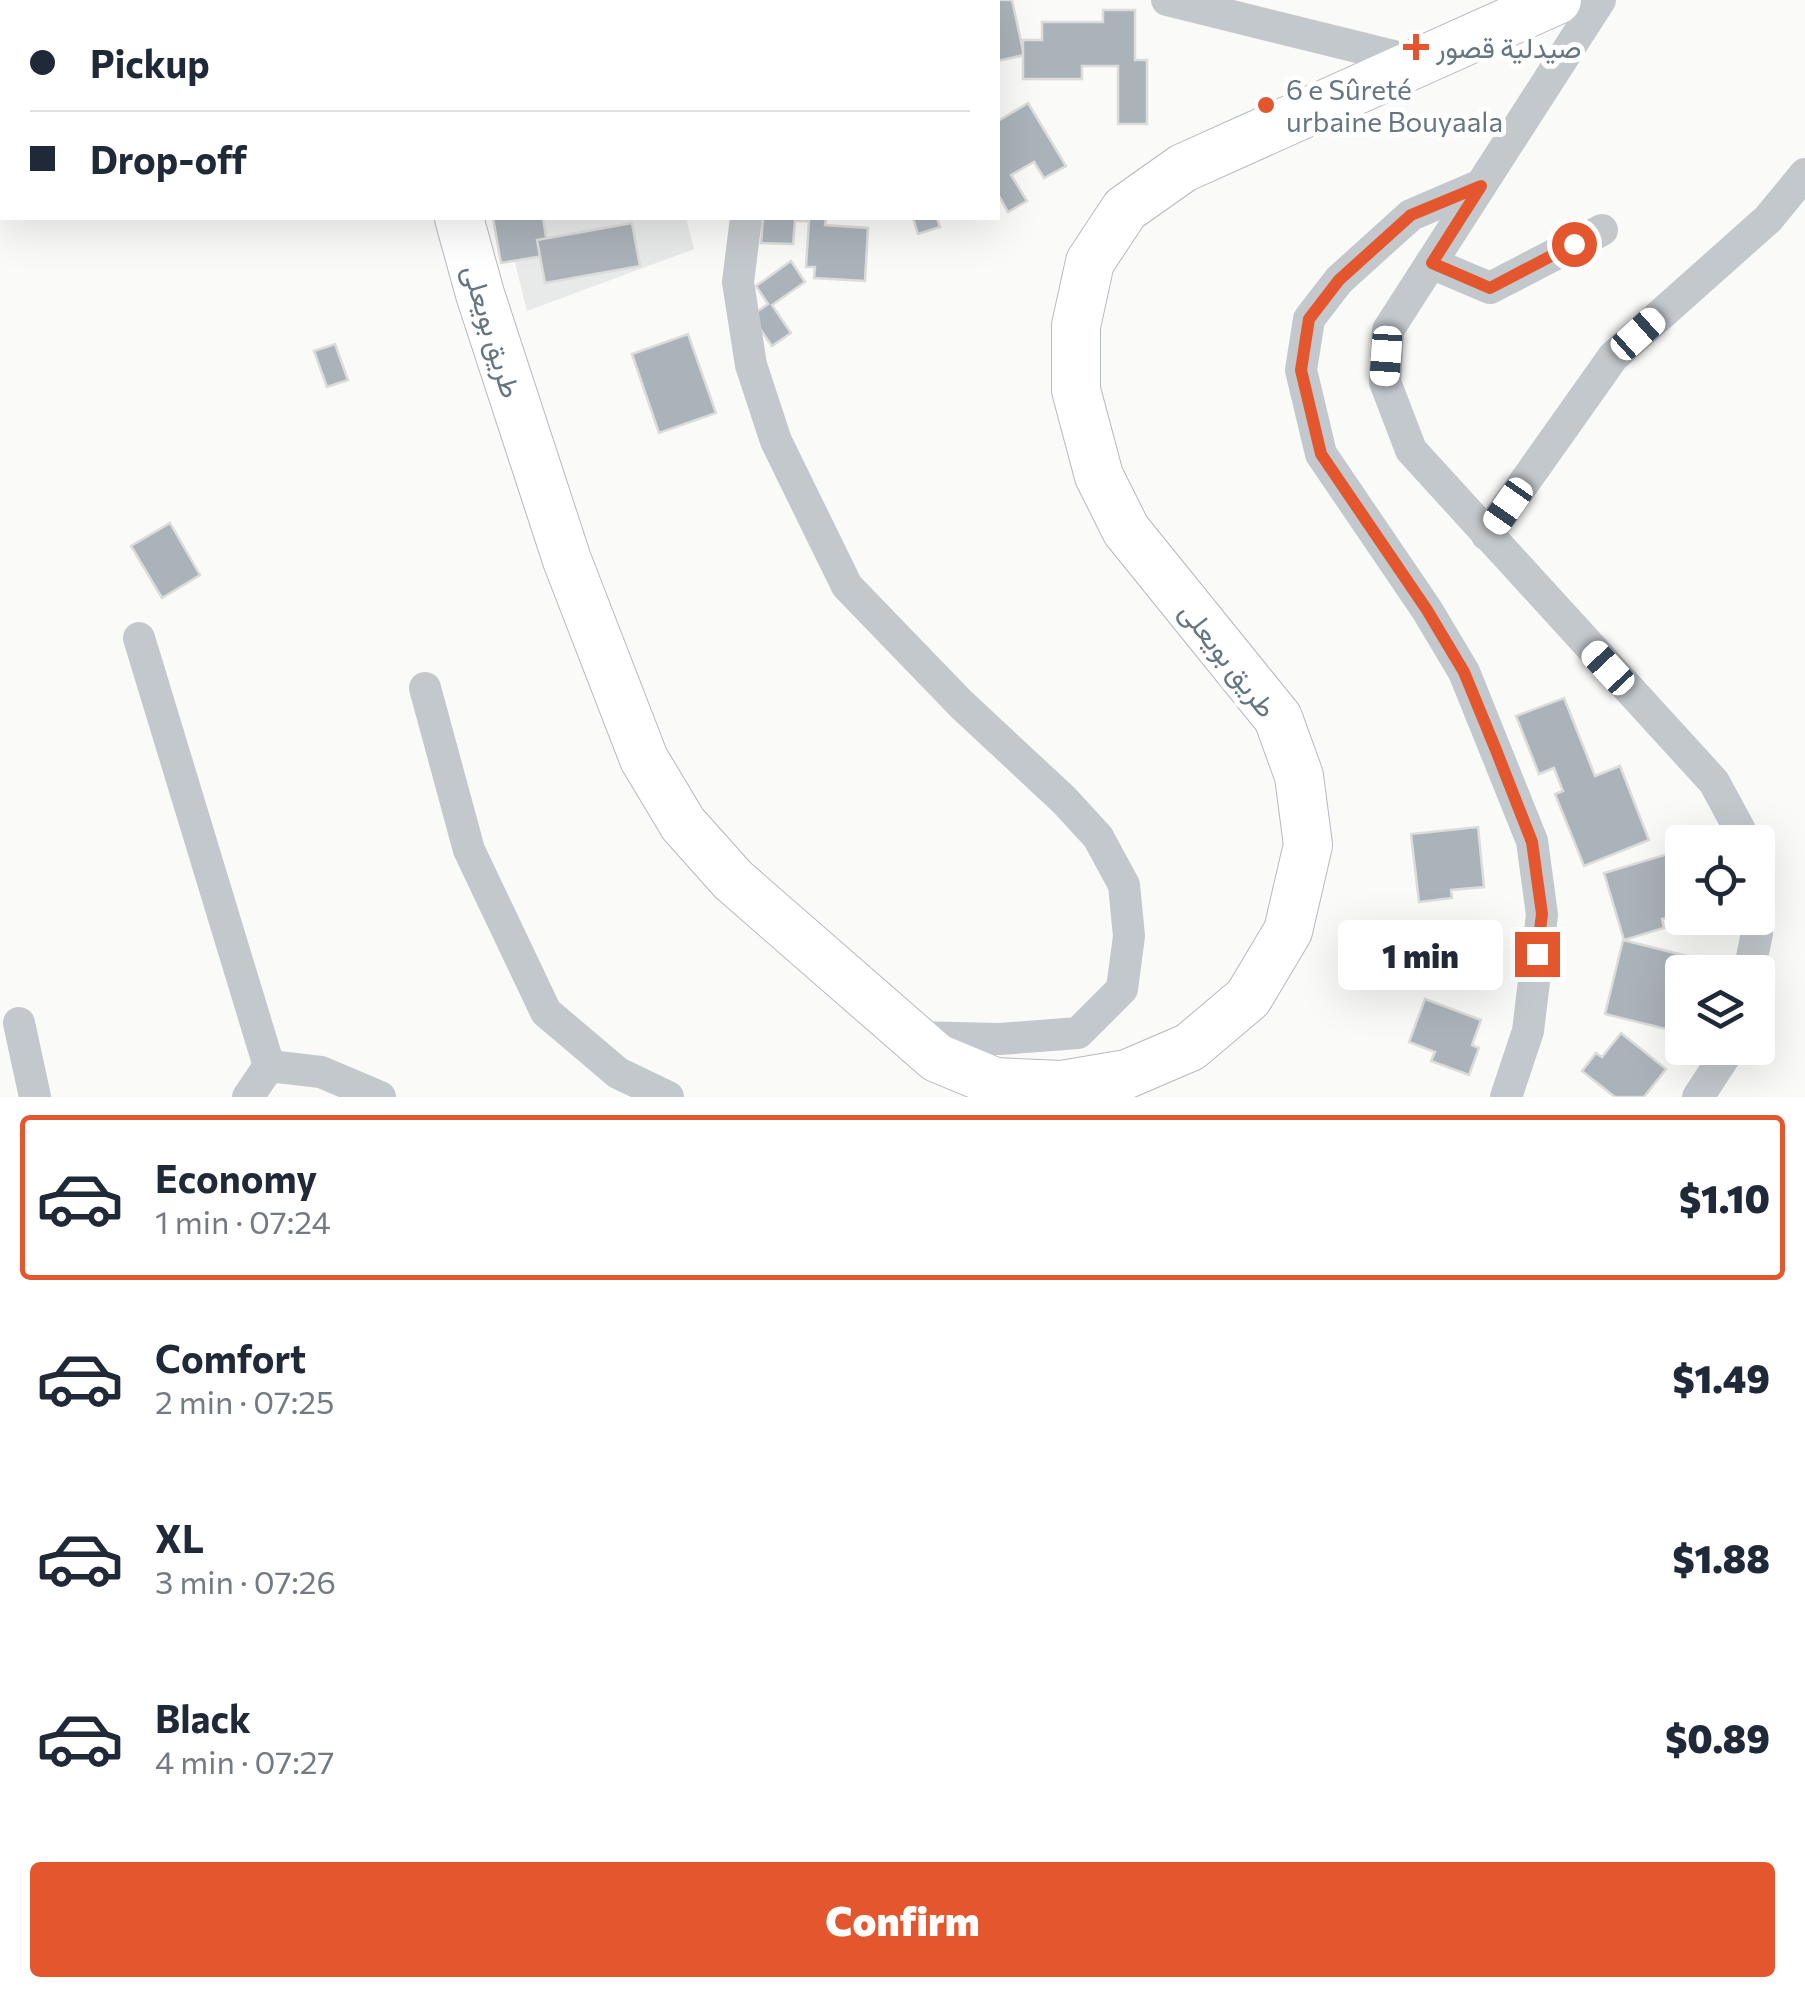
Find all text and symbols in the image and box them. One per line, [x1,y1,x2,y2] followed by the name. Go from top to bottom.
[1435,30,1582,66] place label: صيدلية قصور
[1405,36,1427,58] marker: صيدلية قصور
[90,39,210,86] text: Pickup
[1286,72,1503,138] place label: 6 e Sûreté urbaine Bouyaala
[1255,94,1277,116] marker: 6 e Sûreté urbaine Bouyaala
[90,135,247,182] text: Drop-off
[1552,222,1597,267] route start
[455,260,529,402] street label: طريق بويعلى
[1606,303,1670,365] car
[1369,325,1403,387] car
[1479,473,1537,539] car
[1172,594,1285,725] street label: طريق بويعلى
[1577,636,1639,700] car
[1665,825,1775,1065] map controls
[1665,825,1775,935] button: locate
[1337,919,1502,989] callout: 1 min
[1515,932,1560,977] route end
[1382,935,1459,975] text: 1 min
[1665,955,1775,1065] button: layers
[35,1153,125,1243] icon: car
[155,1154,317,1201] text: Economy
[1679,1174,1770,1221] text: $1.10
[155,1201,331,1241] text: 1 min · 07:24
[35,1333,125,1423] icon: car
[155,1334,306,1381] text: Comfort
[1672,1354,1770,1401] text: $1.49
[155,1381,335,1421] text: 2 min · 07:25
[35,1513,125,1603] icon: car
[155,1514,204,1561] text: XL
[1672,1534,1770,1581] text: $1.88
[155,1561,336,1601] text: 3 min · 07:26
[35,1693,125,1783] icon: car
[155,1694,251,1741] text: Black
[1665,1714,1770,1761] text: $0.89
[155,1741,334,1781] text: 4 min · 07:27
[30,1862,1775,1977] button: Confirm

